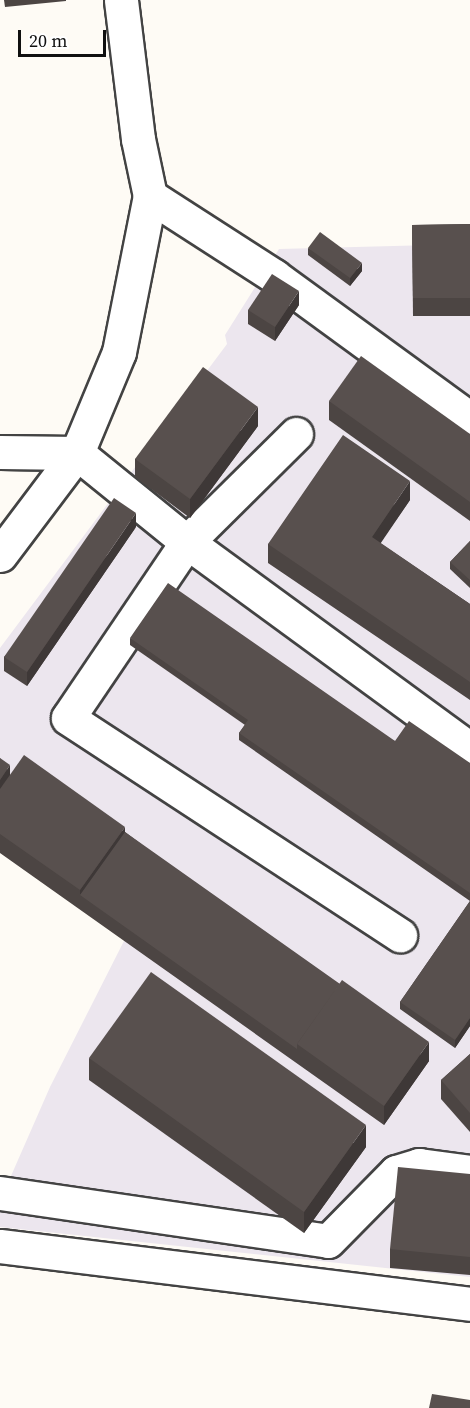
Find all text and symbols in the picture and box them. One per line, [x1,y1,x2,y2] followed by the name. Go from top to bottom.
[21,18,110,56] scale bar
[29,28,67,53] text: 20 m

